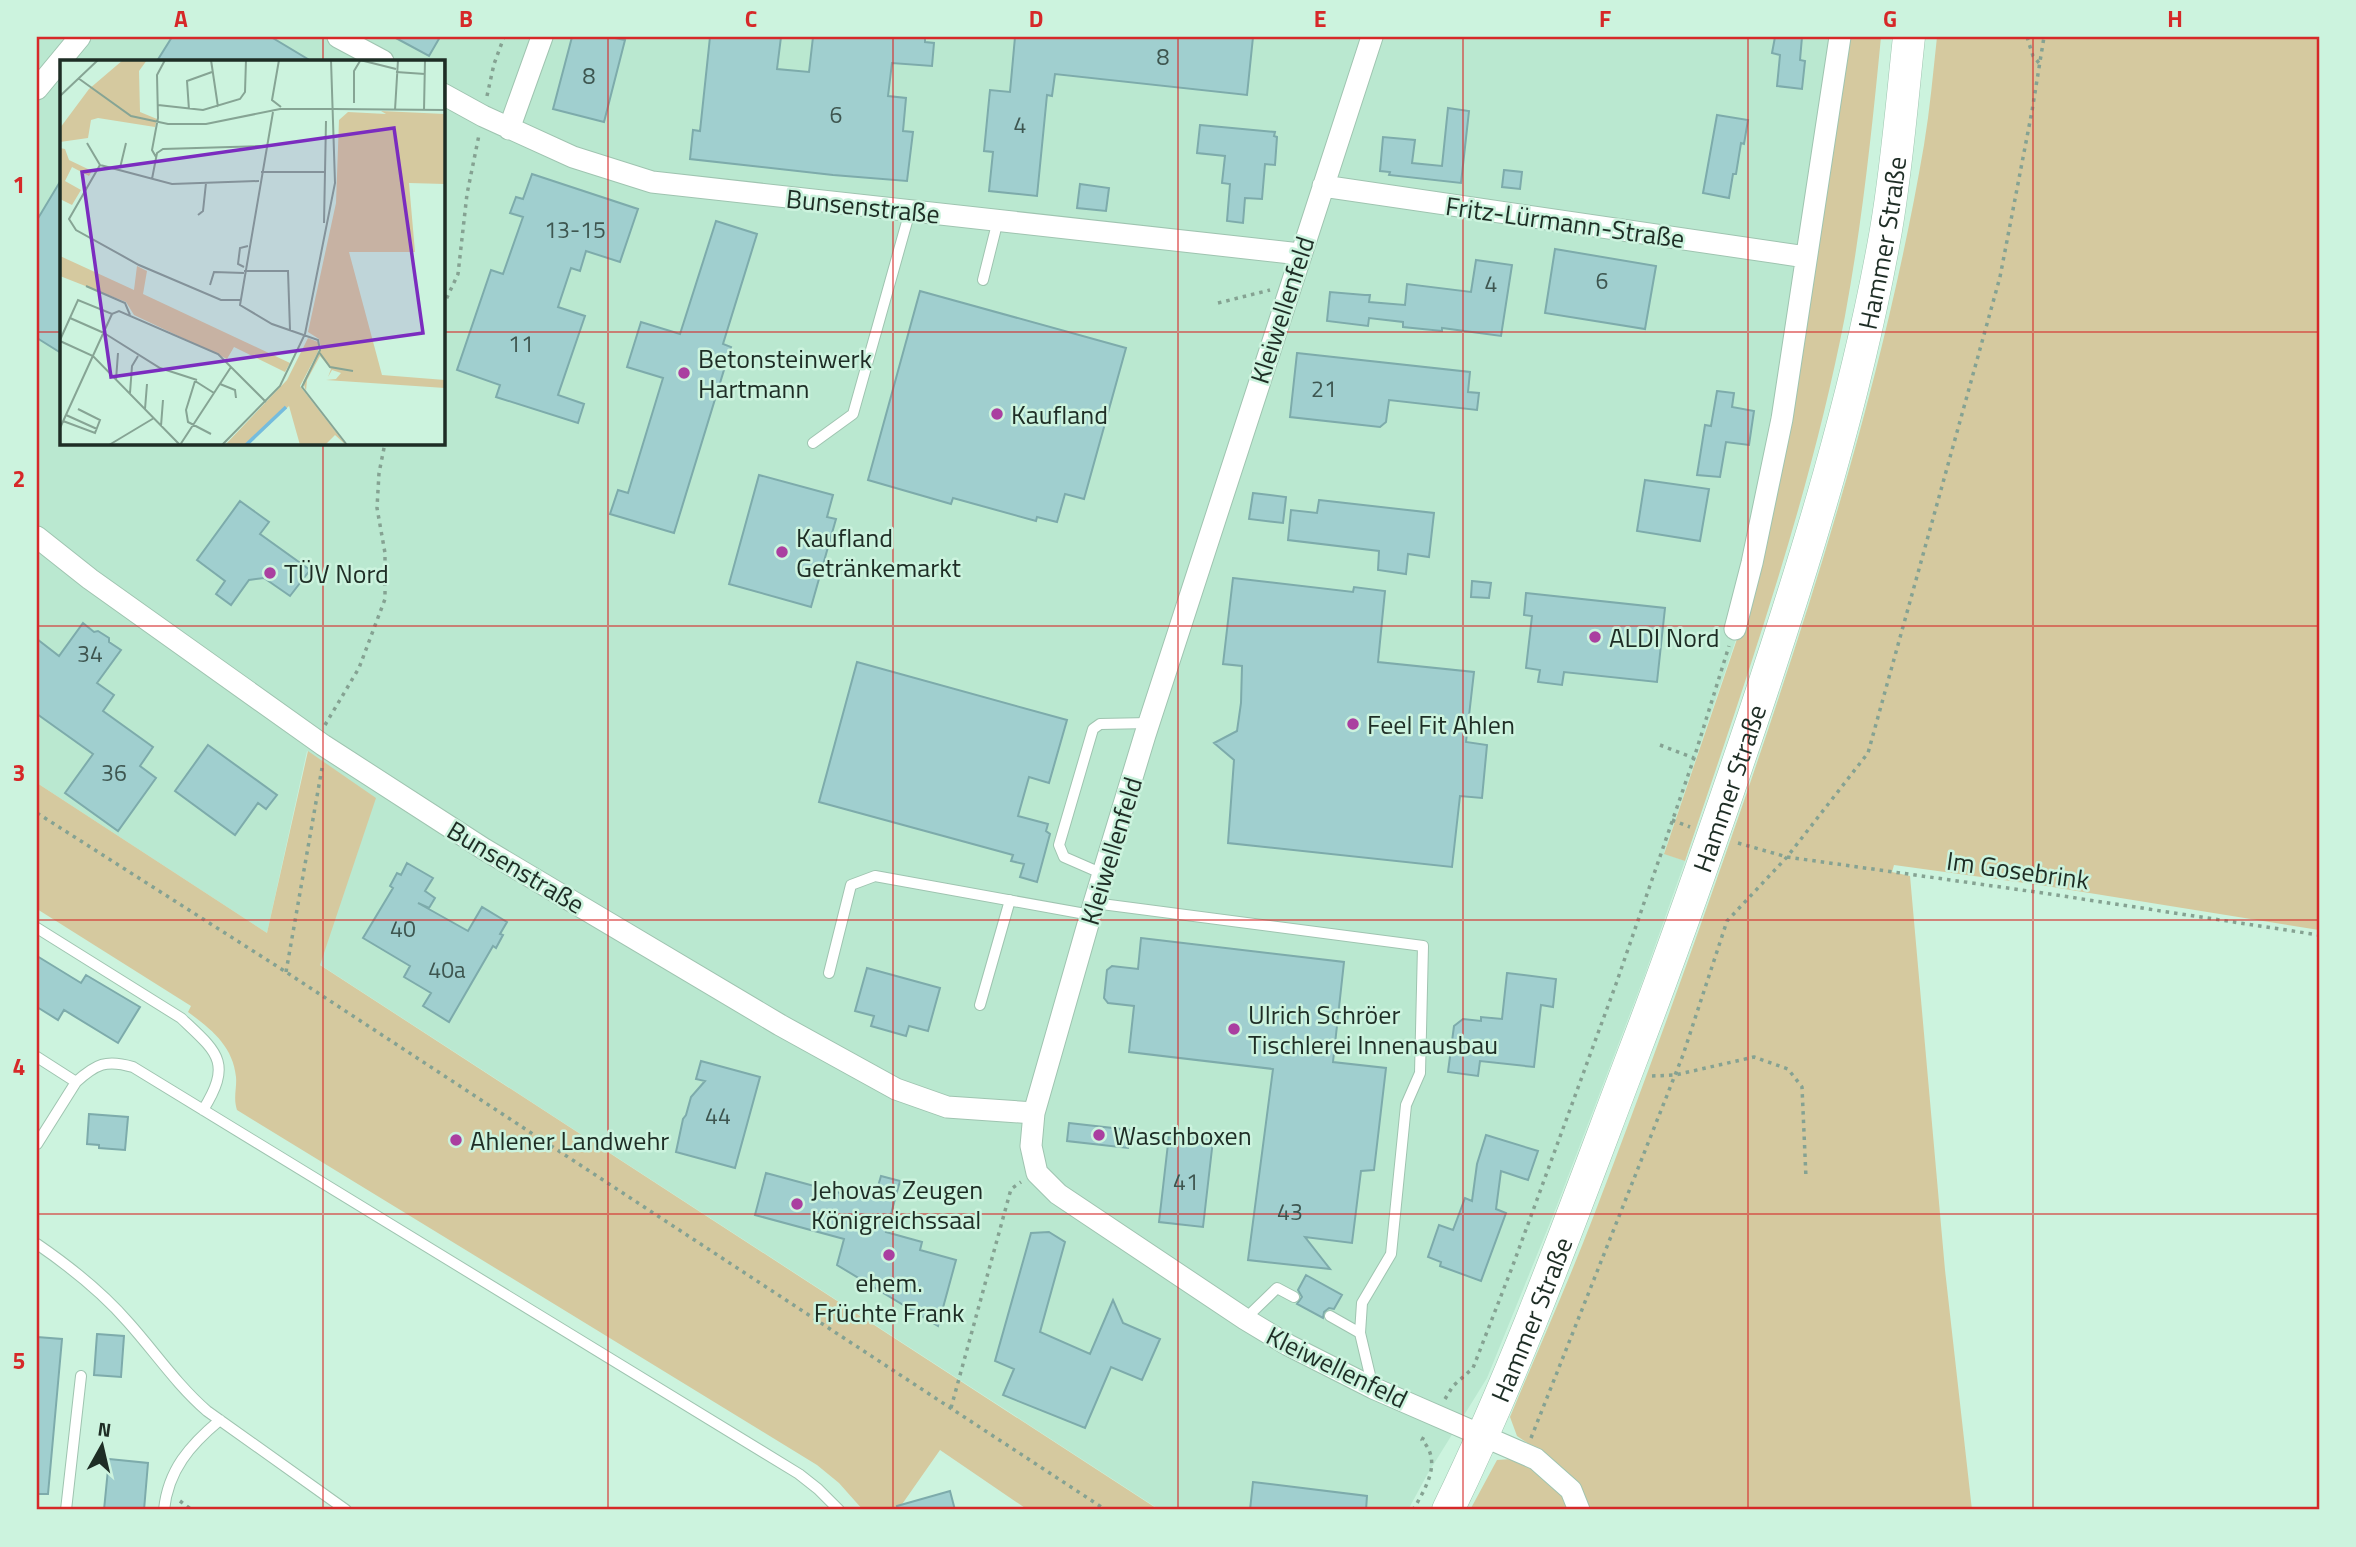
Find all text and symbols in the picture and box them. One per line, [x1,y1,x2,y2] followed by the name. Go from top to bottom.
[174,1,188,36] text: A
[459,1,473,36] text: B
[745,1,757,36] text: C
[1029,1,1043,36] text: D
[1314,1,1326,36] text: E
[1599,1,1611,36] text: F
[1883,1,1897,36] text: G
[2167,1,2183,36] text: H
[1157,39,1170,74] house number: 8
[583,58,596,93] house number: 8
[60,60,444,444] inset map
[830,97,842,132] house number: 6
[1014,107,1026,142] house number: 4
[1847,154,1916,333] street label: Hammer Straße
[13,167,25,202] text: 1
[784,179,942,233] street label: Bunsenstraße
[1443,186,1687,258] street label: Fritz-Lürmann-Straße
[544,212,606,247] house number: 13-15
[1240,231,1324,389] street label: Kleiwellenfeld
[1596,263,1608,298] house number: 6
[1485,266,1497,301] house number: 4
[508,326,534,361] house number: 11
[698,339,872,408] place label: Betonsteinwerk Hartmann
[676,365,692,381] marker: Betonsteinwerk Hartmann
[1311,371,1337,406] house number: 21
[1011,395,1108,434] place label: Kaufland
[989,406,1005,422] marker: Kaufland
[13,461,25,496] text: 2
[796,518,961,587] place label: Kaufland Getränkemarkt
[774,544,790,560] marker: Kaufland Getränkemarkt
[284,554,389,593] place label: TÜV Nord
[262,565,278,581] marker: TÜV Nord
[1609,618,1719,657] place label: ALDI Nord
[1587,629,1603,645] marker: ALDI Nord
[77,636,103,671] house number: 34
[1682,699,1776,877] street label: Hammer Straße
[1367,705,1515,744] place label: Feel Fit Ahlen
[1345,716,1361,732] marker: Feel Fit Ahlen
[13,755,25,790] text: 3
[101,755,127,790] house number: 36
[1070,772,1152,930] street label: Kleiwellenfeld
[440,811,592,923] street label: Bunsenstraße
[1944,841,2092,899] street label: Im Gosebrink
[390,911,416,946] house number: 40
[428,952,466,987] house number: 40a
[1248,995,1498,1064] place label: Ulrich Schröer Tischlerei Innenausbau
[1226,1021,1242,1037] marker: Ulrich Schröer Tischlerei Innenausbau
[13,1049,25,1084] text: 4
[705,1098,731,1133] house number: 44
[1113,1116,1252,1155] place label: Waschboxen
[470,1121,669,1160] place label: Ahlener Landwehr
[1091,1127,1107,1143] marker: Waschboxen
[448,1132,464,1148] marker: Ahlener Landwehr
[1173,1164,1199,1199] house number: 41
[811,1170,983,1239] place label: Jehovas Zeugen Königreichssaal
[1277,1194,1303,1229] house number: 43
[789,1196,805,1212] marker: Jehovas Zeugen Königreichssaal
[1480,1231,1582,1408] street label: Hammer Straße
[881,1247,897,1263] marker: ehem. Früchte Frank
[814,1263,964,1332] place label: ehem. Früchte Frank
[1260,1316,1414,1418] street label: Kleiwellenfeld
[13,1343,25,1378] text: 5
[66,1410,136,1480] north arrow
[96,1413,113,1444] text: N

